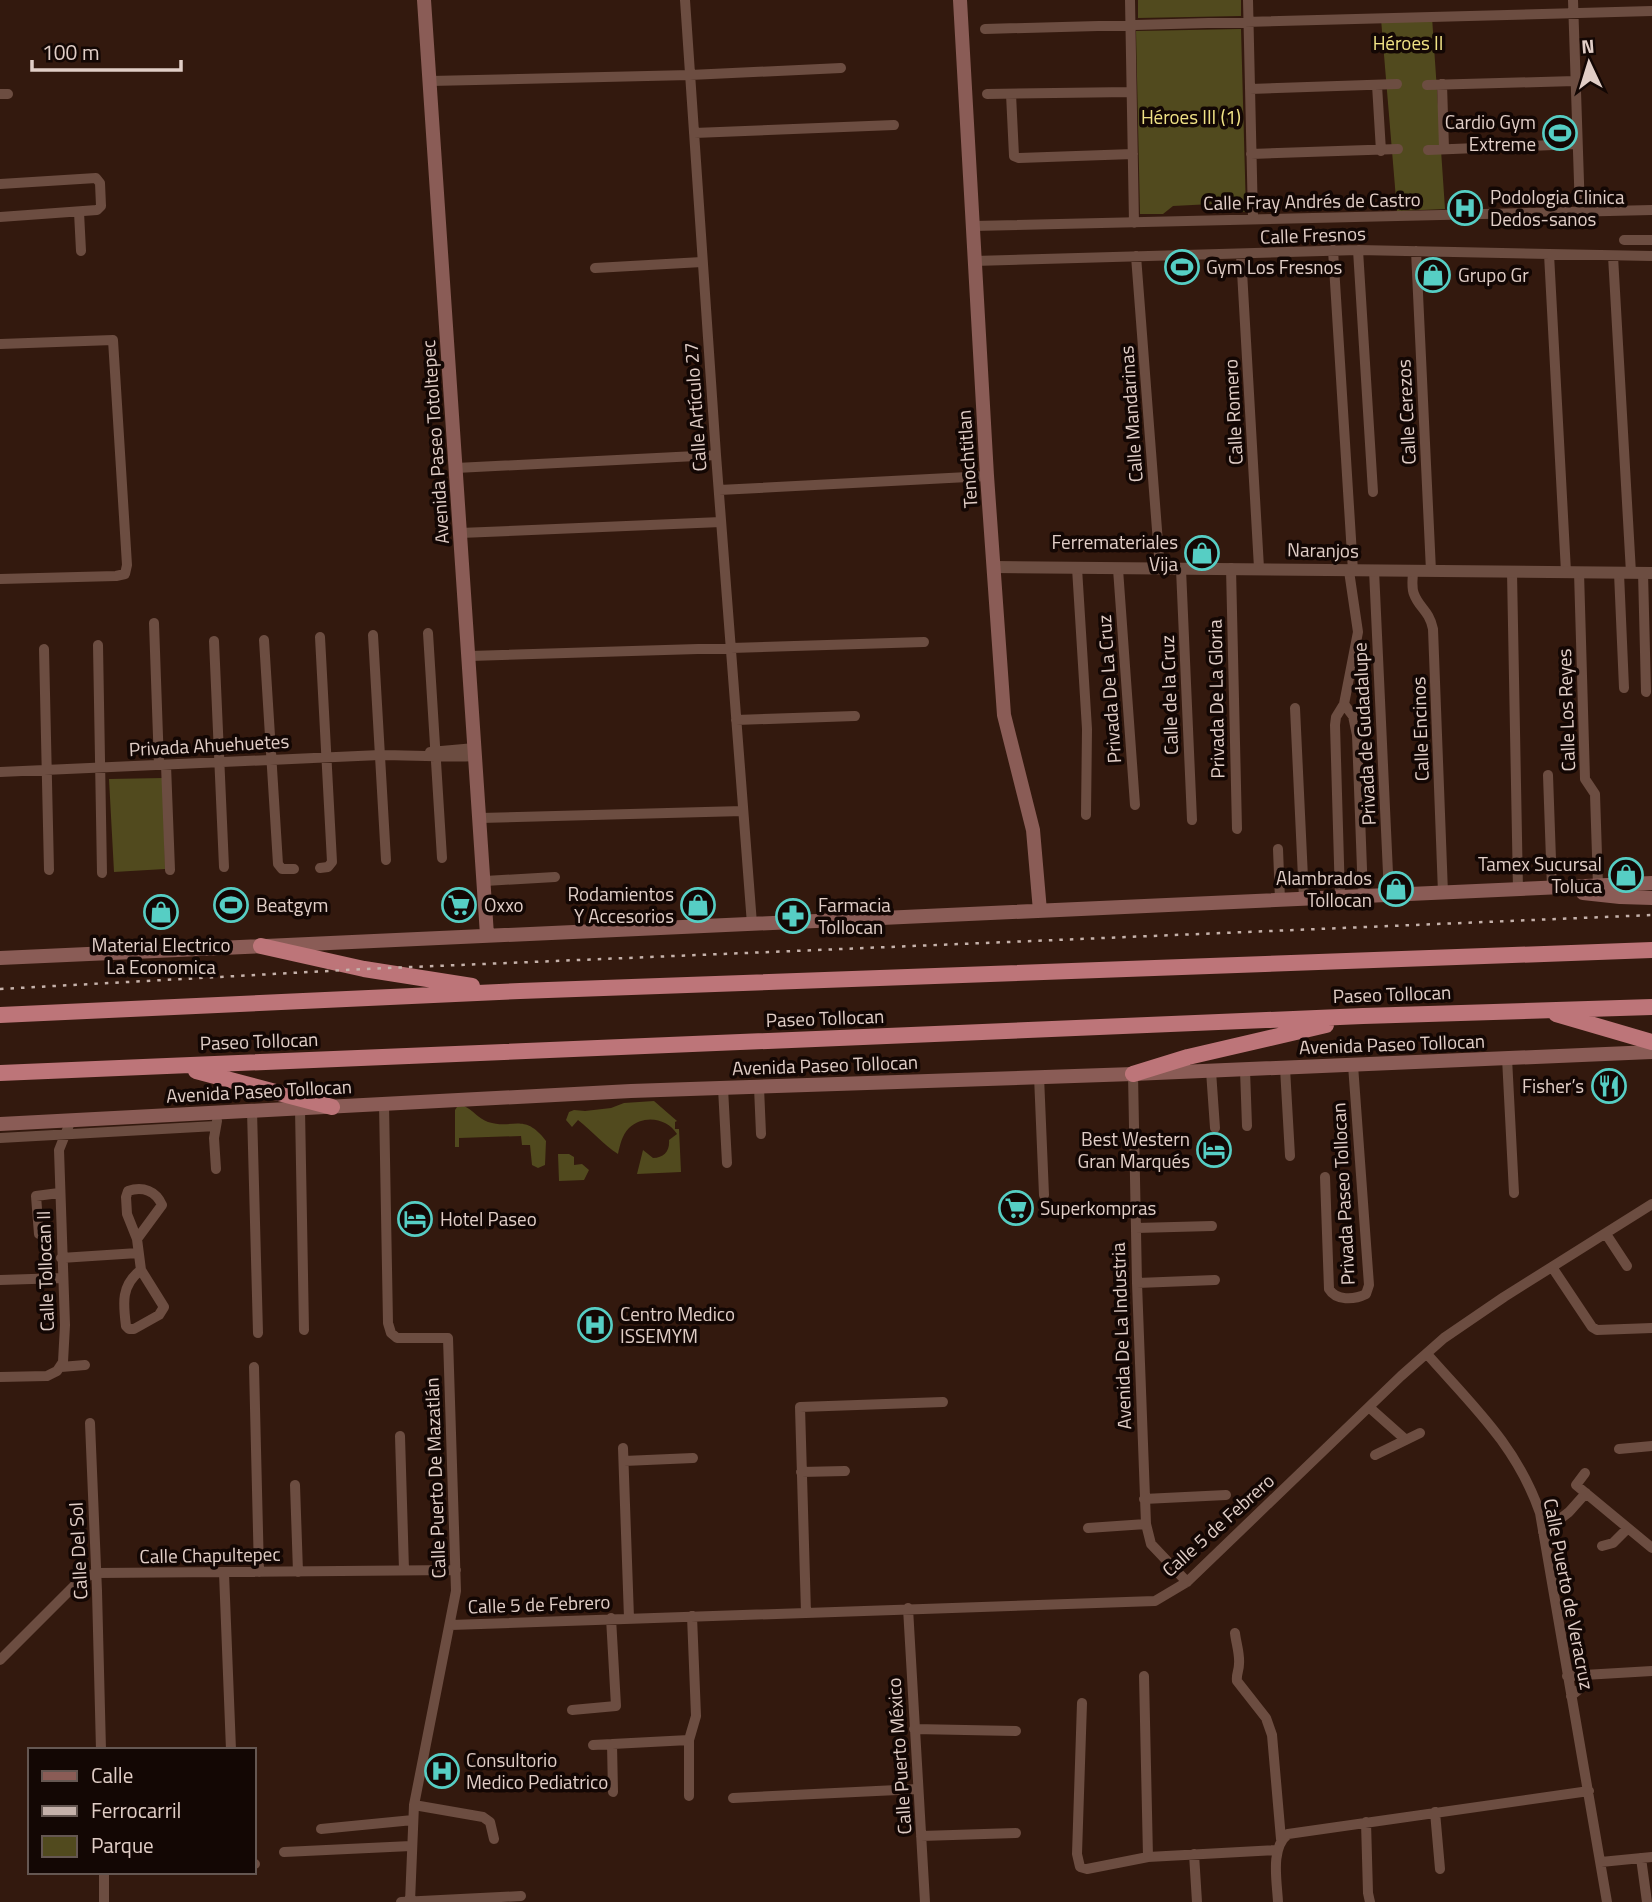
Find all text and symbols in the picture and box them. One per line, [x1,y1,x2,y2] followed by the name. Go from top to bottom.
[32,28,180,72] scale bar
[1373,28,1443,57] park label: Héroes II
[1554,28,1624,98] north arrow
[1580,31,1595,60] text: N
[42,36,99,68] text: 100 m
[1141,102,1241,131] park label: Héroes III (1)
[1445,107,1536,158] place label: Cardio Gym Extreme
[1541,114,1579,152] sports icon: Cardio Gym Extreme
[1490,182,1625,233] place label: Podologia Clinica Dedos-sanos
[1203,184,1421,217] street label: Calle Fray Andrés de Castro
[1446,189,1484,227] hospital icon: Podologia Clinica Dedos-sanos
[1260,218,1367,251] street label: Calle Fresnos
[1163,248,1201,286] sports icon: Gym Los Fresnos
[1206,252,1343,281] place label: Gym Los Fresnos
[1414,256,1452,294] shop icon: Grupo Gr
[1458,260,1529,289] place label: Grupo Gr
[413,339,456,545] street label: Avenida Paseo Totoltepec
[676,341,713,473] street label: Calle Artículo 27
[1111,345,1150,483] street label: Calle Mandarinas
[1215,358,1250,466] street label: Calle Romero
[1388,358,1423,466] street label: Calle Cerezos
[949,409,984,509] street label: Tenochtitlan
[1051,527,1178,578] place label: Ferremateriales Vija
[1183,534,1221,572] shop icon: Ferremateriales Vija
[1287,534,1359,565] street label: Naranjos
[1089,614,1128,764] street label: Privada De La Cruz
[1200,619,1231,779] street label: Privada De La Gloria
[1152,635,1185,755] street label: Calle de la Cruz
[1344,642,1383,826] street label: Privada de Gudadalupe
[1549,648,1582,772] street label: Calle Los Reyes
[1403,676,1436,782] street label: Calle Encinos
[128,726,290,763] street label: Privada Ahuehuetes
[1478,849,1602,900] place label: Tamex Sucursal Toluca
[1607,856,1645,894] shop icon: Tamex Sucursal Toluca
[1276,863,1372,914] place label: Alambrados Tollocan
[1377,870,1415,908] shop icon: Alambrados Tollocan
[568,879,674,930] place label: Rodamientos Y Accesorios
[212,886,250,924] sports icon: Beatgym
[440,886,478,924] supermarket icon: Oxxo
[679,886,717,924] shop icon: Rodamientos Y Accesorios
[256,890,328,919] place label: Beatgym
[484,890,524,919] place label: Oxxo
[818,890,891,941] place label: Farmacia Tollocan
[142,893,180,931] shop icon: Material Electrico La Economica
[774,897,812,935] pharmacy icon: Farmacia Tollocan
[92,930,230,981] place label: Material Electrico La Economica
[1332,977,1452,1010] street label: Paseo Tollocan
[765,1001,885,1034] street label: Paseo Tollocan
[199,1024,319,1057] street label: Paseo Tollocan
[1298,1026,1485,1061] street label: Avenida Paseo Tollocan
[731,1047,918,1082] street label: Avenida Paseo Tollocan
[1590,1067,1628,1105] restaurant icon: Fisher’s
[165,1071,353,1110] street label: Avenida Paseo Tollocan
[1522,1071,1584,1100] place label: Fisher’s
[1323,1102,1362,1286] street label: Privada Paseo Tollocan
[1078,1124,1190,1175] place label: Best Western Gran Marqués
[1195,1131,1233,1169] hotel icon: Best Western Gran Marqués
[997,1189,1035,1227] supermarket icon: Superkompras
[1040,1193,1156,1222] place label: Superkompras
[396,1200,434,1238] hotel icon: Hotel Paseo
[440,1204,537,1233] place label: Hotel Paseo
[28,1210,61,1332] street label: Calle Tollocan II
[1103,1241,1138,1430] street label: Avenida De La Industria
[620,1299,735,1350] place label: Centro Medico ISSEMYM
[576,1306,614,1344] hospital icon: Centro Medico ISSEMYM
[416,1377,453,1579] street label: Calle Puerto De Mazatlán
[1155,1466,1280,1583] street label: Calle 5 de Febrero
[1537,1496,1602,1692] street label: Calle Puerto de Veracruz
[60,1502,95,1600] street label: Calle Del Sol
[139,1539,281,1570] street label: Calle Chapultepec
[467,1587,611,1620] street label: Calle 5 de Febrero
[879,1677,918,1835] street label: Calle Puerto México
[466,1745,608,1796] place label: Consultorio Medico Pediatrico
[28,1748,256,1874] legend
[423,1752,461,1790] hospital icon: Consultorio Medico Pediatrico
[91,1759,133,1791] text: Calle
[91,1794,181,1826] text: Ferrocarril
[91,1829,154,1861] text: Parque

